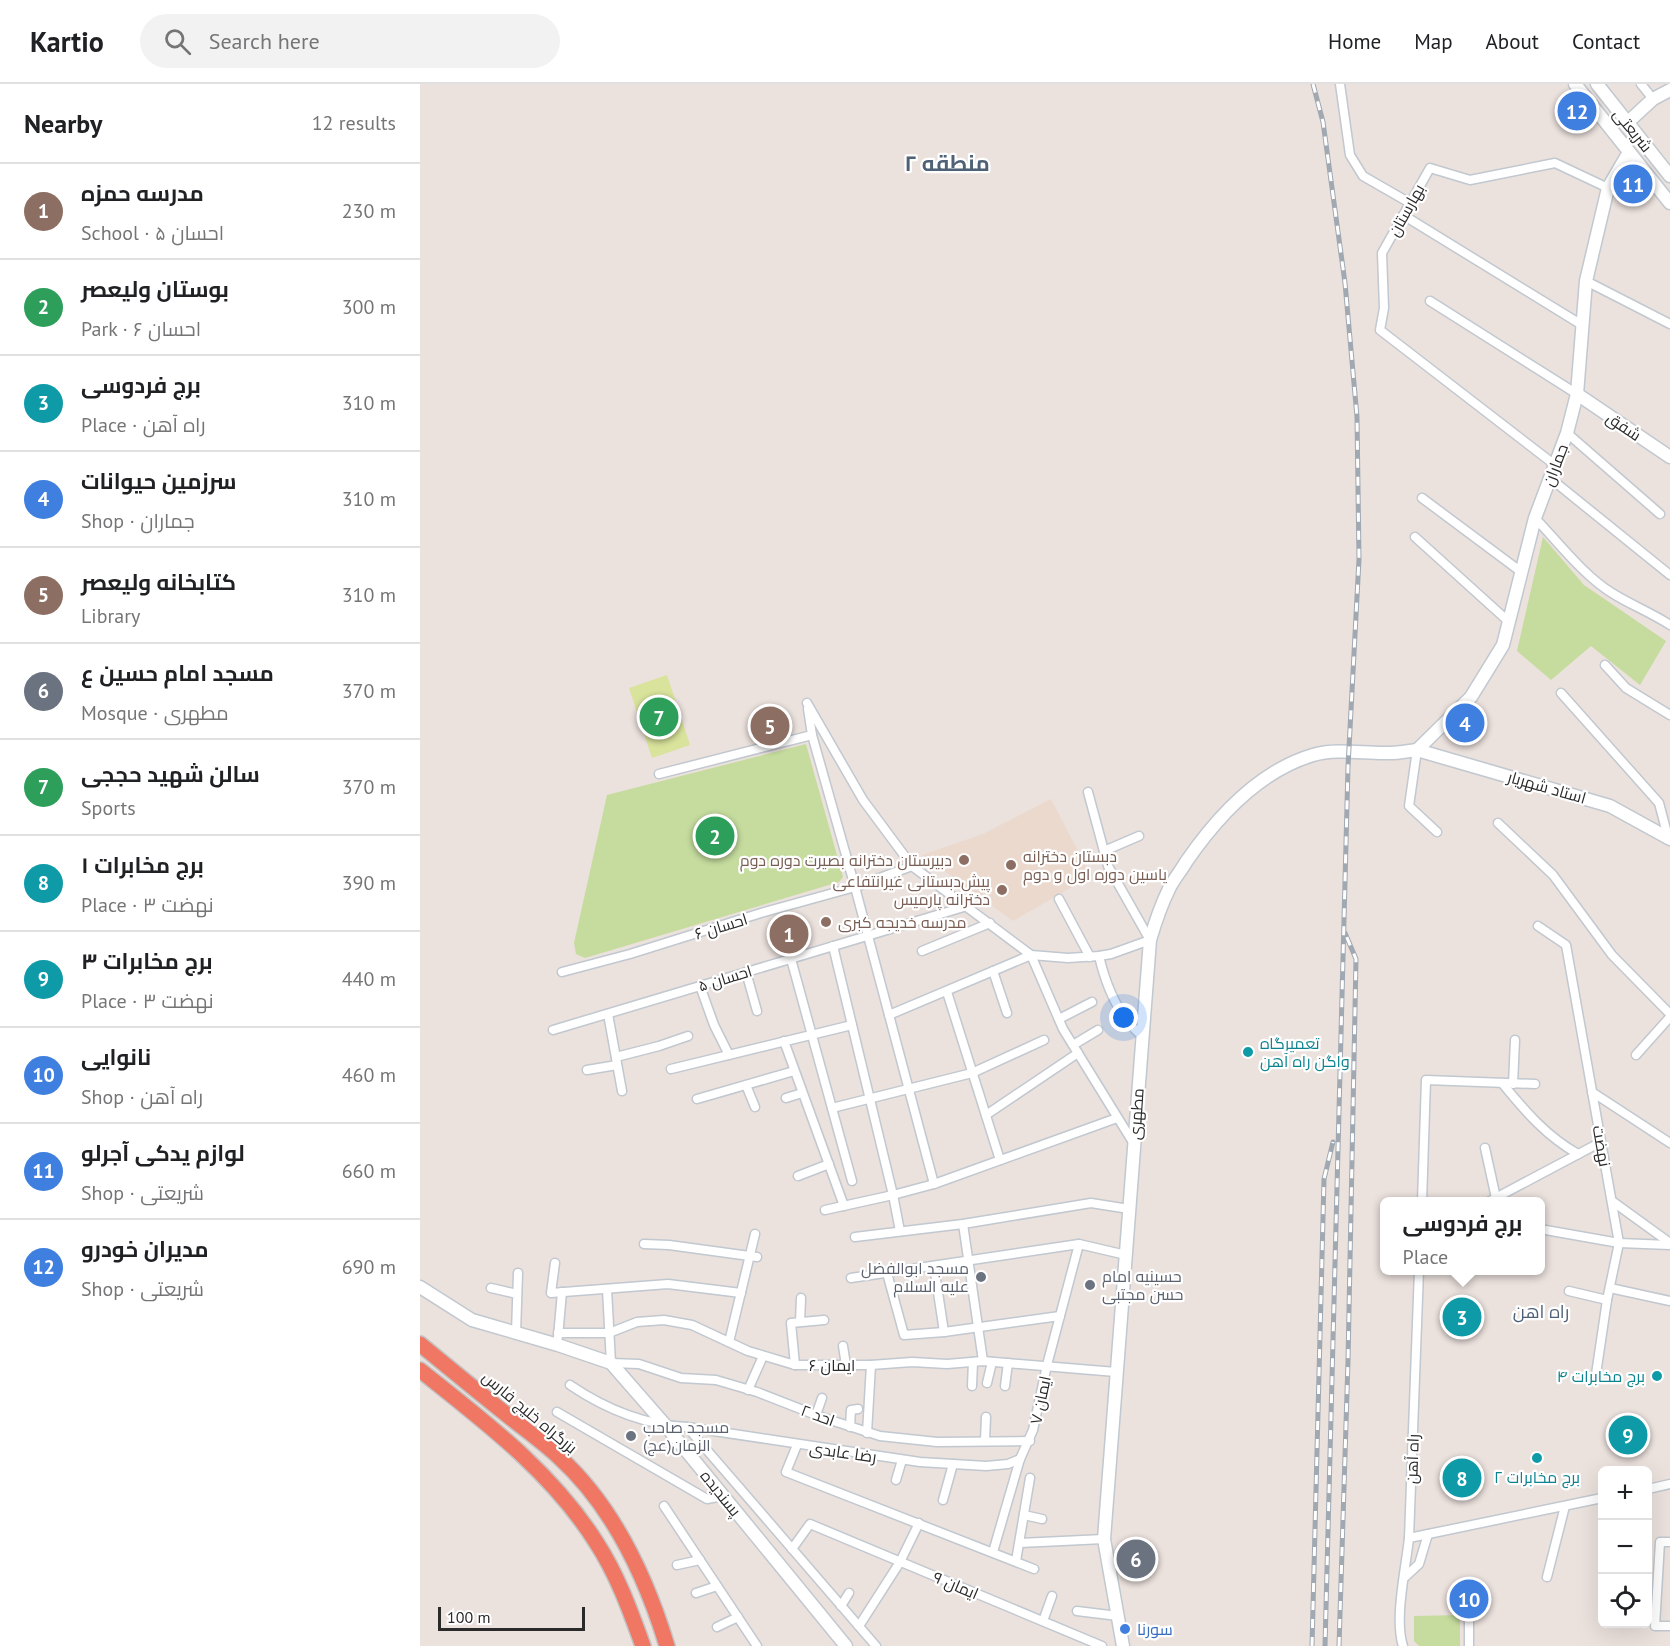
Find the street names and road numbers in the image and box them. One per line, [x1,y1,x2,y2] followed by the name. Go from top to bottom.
[1608,104,1657,157] street label: شریعتی
[1383,180,1429,240] street label: بهارستان
[1602,407,1645,446] street label: شفق
[1538,441,1573,489] street label: جماران
[1504,766,1589,809] street label: استاد شهریار
[692,909,750,944] street label: احسان ۶
[696,960,755,997] street label: احسان ۵
[1124,1087,1149,1141] street label: مطهری
[1588,1124,1615,1168] street label: نهضت
[809,1355,855,1376] street label: ایمان ۶
[477,1367,581,1459] street label: بزرگراه خلیج فارس
[1025,1374,1056,1426] street label: ایمان ۷
[798,1400,838,1430] street label: احد ۲
[1401,1433,1424,1485] street label: راه آهن
[808,1437,878,1468] street label: رضا عابدی
[695,1466,746,1522] street label: پسندیده
[930,1567,982,1604] street label: ایمان ۹

